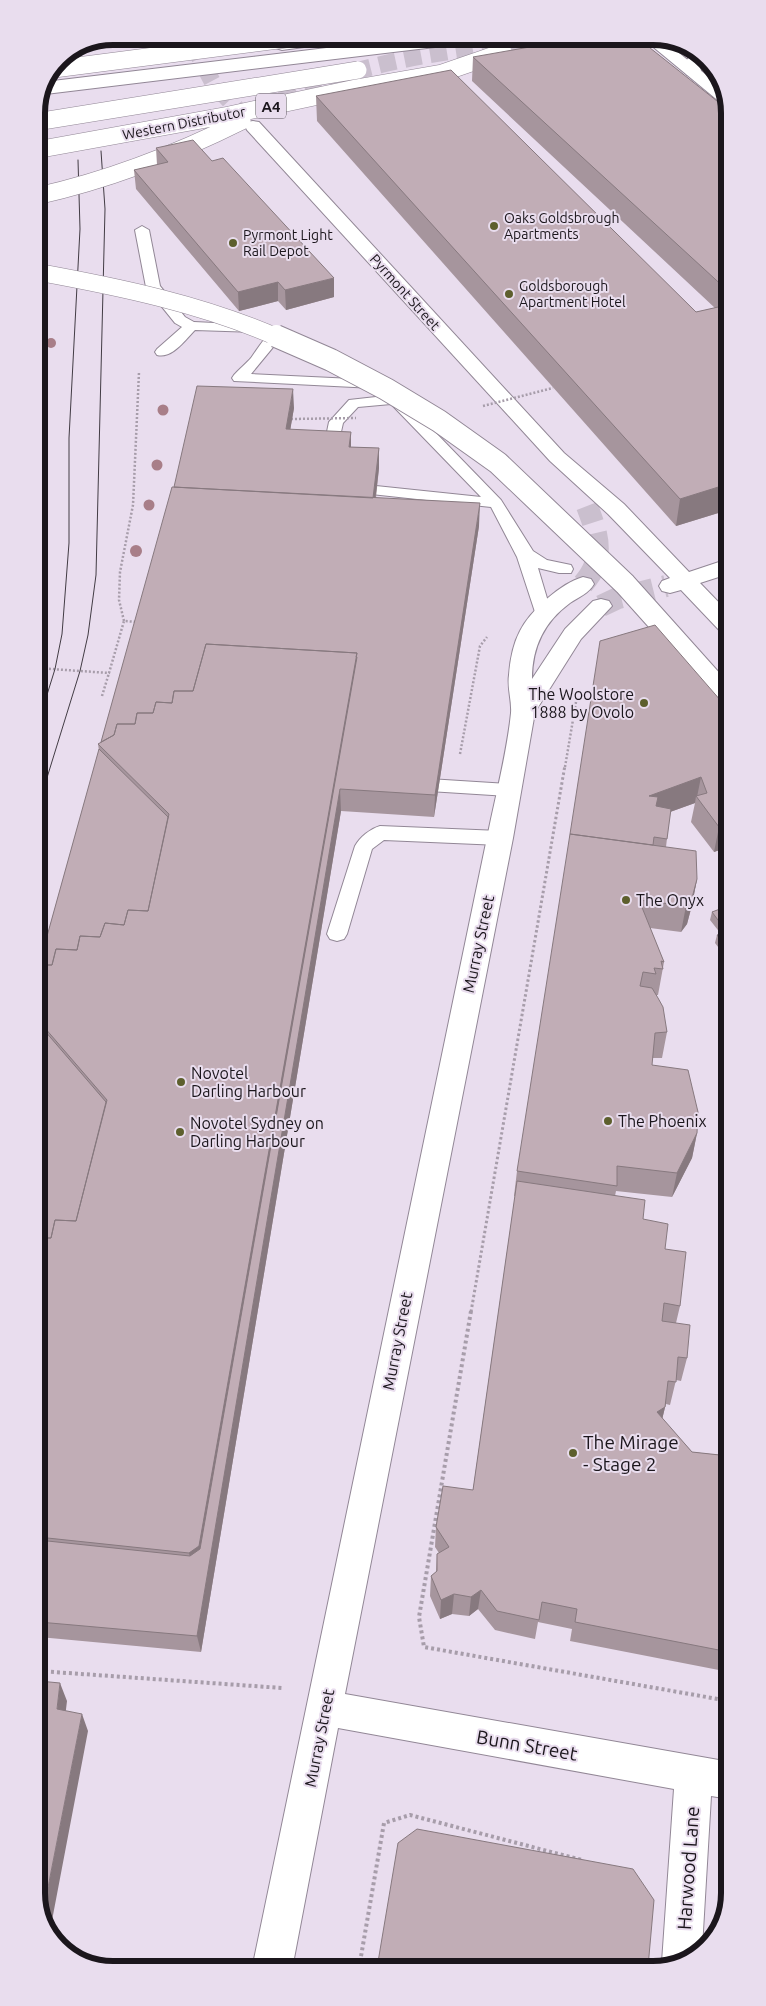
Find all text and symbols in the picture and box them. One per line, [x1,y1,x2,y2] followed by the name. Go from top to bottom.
[256,94,286,118] road number: A4
[121,103,248,143] street label: Western Distributor
[504,210,620,242] place label: Oaks Goldsbrough Apartments
[488,220,500,232] marker: Oaks Goldsbrough Apartments
[243,227,333,259] place label: Pyrmont Light Rail Depot
[227,237,239,249] marker: Pyrmont Light Rail Depot
[367,251,444,334] street label: Pyrmont Street
[519,278,626,310] place label: Goldsborough Apartment Hotel
[503,288,515,300] marker: Goldsborough Apartment Hotel
[529,685,634,721] place label: The Woolstore 1888 by Ovolo
[638,697,650,709] marker: The Woolstore 1888 by Ovolo
[636,891,704,909] place label: The Onyx
[459,893,497,994] street label: Murray Street
[620,894,632,906] marker: The Onyx
[191,1064,306,1100] place label: Novotel Darling Harbour
[175,1076,187,1088] marker: Novotel Darling Harbour
[618,1112,707,1130] place label: The Phoenix
[190,1114,324,1150] place label: Novotel Sydney on Darling Harbour
[602,1115,614,1127] marker: The Phoenix
[174,1126,186,1138] marker: Novotel Sydney on Darling Harbour
[379,1290,415,1392] street label: Murray Street
[583,1431,679,1475] place label: The Mirage - Stage 2
[567,1447,579,1459] marker: The Mirage - Stage 2
[301,1687,337,1789] street label: Murray Street
[475,1725,580,1765] street label: Bunn Street
[673,1805,703,1931] street label: Harwood Lane

